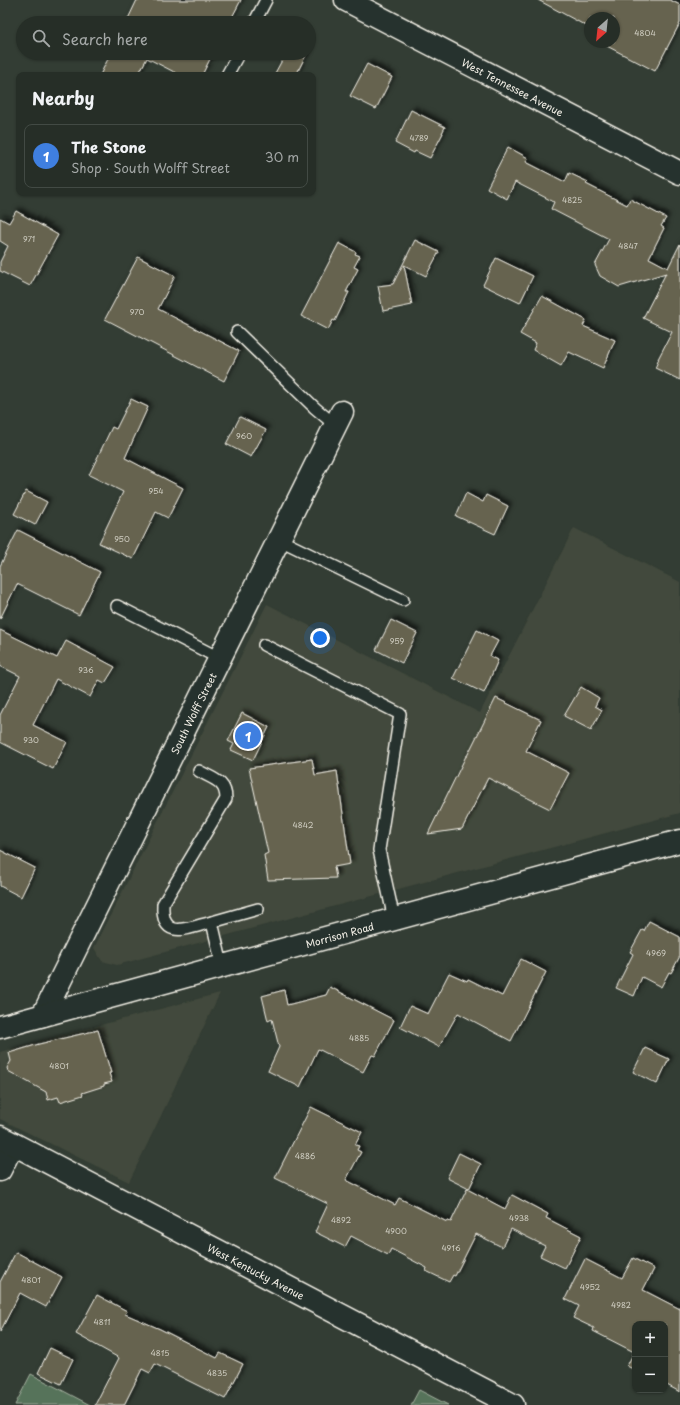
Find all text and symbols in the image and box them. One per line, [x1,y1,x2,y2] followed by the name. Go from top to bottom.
[584,12,620,48] north arrow
[16,16,316,60] search box
[30,27,52,49] icon: search
[62,27,148,50] text: Search here
[634,27,656,39] house number: 4804
[459,54,567,119] street label: West Tennessee Avenue
[32,85,94,111] text: Nearby
[409,132,429,144] house number: 4789
[71,135,146,158] text: The Stone
[43,147,49,166] text: 1
[265,147,299,166] text: 30 m
[71,158,230,177] text: Shop · South Wolff Street
[562,194,582,206] house number: 4825
[23,233,35,245] house number: 971
[618,240,639,252] house number: 4847
[130,306,145,318] house number: 970
[236,430,252,442] house number: 960
[148,485,164,497] house number: 954
[114,533,130,545] house number: 950
[310,628,330,648] your location
[390,635,404,647] house number: 959
[78,664,94,676] house number: 936
[166,670,219,756] street label: South Wolff Street
[235,721,261,751] pin: 1
[23,734,39,746] house number: 930
[293,819,314,831] house number: 4842
[304,918,376,951] street label: Morrison Road
[646,947,666,959] house number: 4969
[349,1032,369,1044] house number: 4885
[49,1060,69,1072] house number: 4801
[295,1150,315,1162] house number: 4886
[509,1212,529,1224] house number: 4938
[331,1214,351,1226] house number: 4892
[385,1225,407,1237] house number: 4900
[205,1239,308,1303] street label: West Kentucky Avenue
[441,1242,461,1254] house number: 4916
[21,1274,41,1286] house number: 4801
[580,1281,601,1293] house number: 4952
[611,1299,631,1311] house number: 4982
[94,1316,110,1328] house number: 4811
[632,1321,668,1393] map controls
[632,1321,668,1357] button: +
[151,1347,169,1359] house number: 4815
[632,1357,668,1393] button: −
[207,1367,227,1379] house number: 4835

